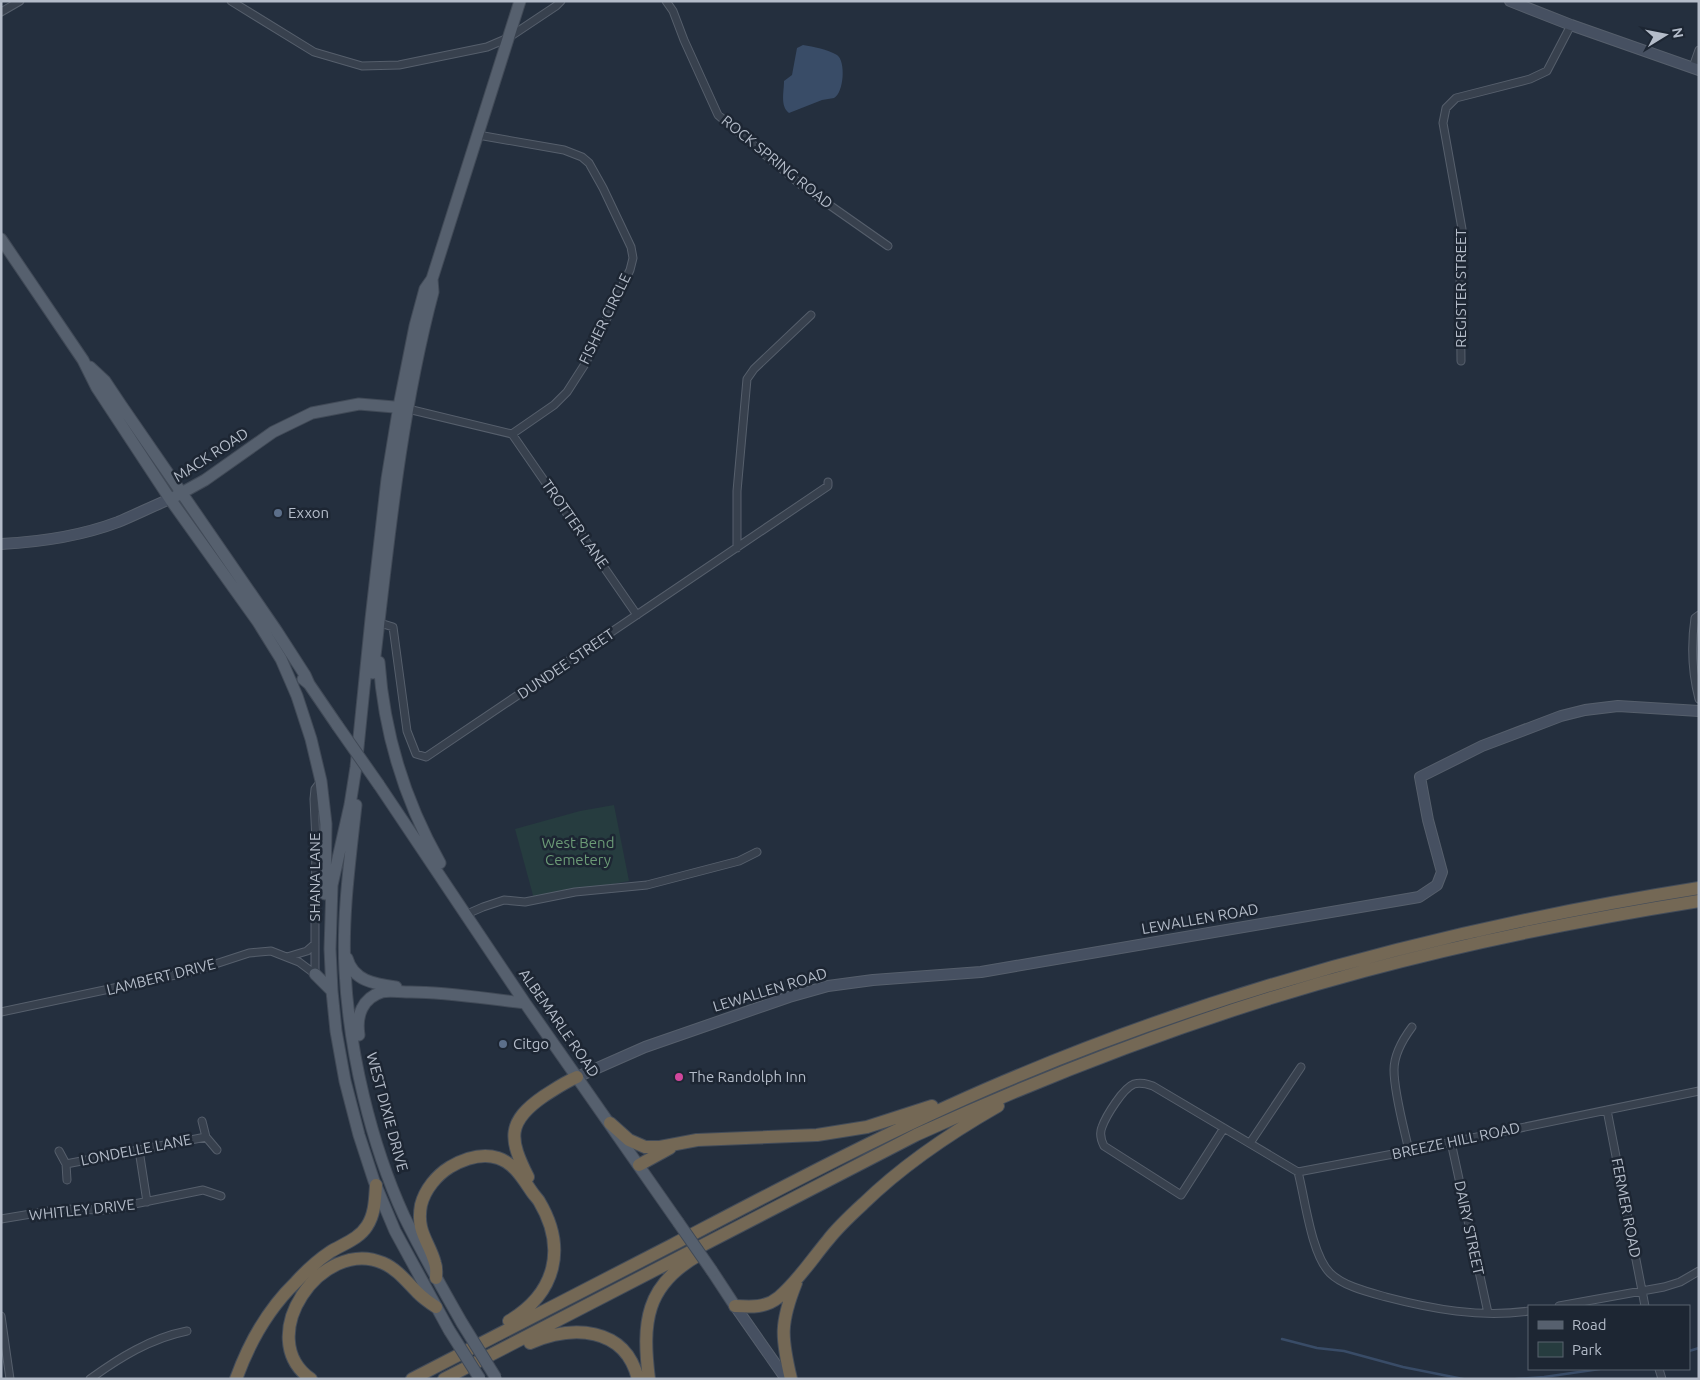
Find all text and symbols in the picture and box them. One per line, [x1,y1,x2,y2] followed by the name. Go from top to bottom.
[1640,10,1690,60] north arrow
[1669,26,1687,39] text: N
[718,112,836,212] street label: ROCK SPRING ROAD
[1452,228,1469,348] street label: REGISTER STREET
[575,271,634,367] street label: FISHER CIRCLE
[170,424,251,485] street label: MACK ROAD
[539,476,612,571] street label: TROTTER LANE
[288,504,329,521] place label: Exxon
[272,507,284,519] marker: Exxon
[514,625,618,702] street label: DUNDEE STREET
[306,833,323,921] street label: SHANA LANE
[542,834,614,868] park label: West Bend Cemetery
[1140,900,1260,937] street label: LEWALLEN ROAD
[105,955,217,998] street label: LAMBERT DRIVE
[711,964,829,1015] street label: LEWALLEN ROAD
[516,965,603,1080] street label: ALBEMARLE ROAD
[513,1035,549,1052] place label: Citgo
[497,1038,509,1050] marker: Citgo
[363,1050,412,1173] street label: WEST DIXIE DRIVE
[689,1068,806,1085] place label: The Randolph Inn
[673,1071,685,1083] marker: The Randolph Inn
[1390,1119,1521,1162] street label: BREEZE HILL ROAD
[79,1130,193,1169] street label: LONDELLE LANE
[1609,1157,1644,1259] street label: FERMER ROAD
[1451,1179,1488,1277] street label: DAIRY STREET
[28,1195,136,1224] street label: WHITLEY DRIVE
[1528,1305,1690,1370] legend
[1572,1316,1607,1333] text: Road
[1572,1341,1602,1358] text: Park

